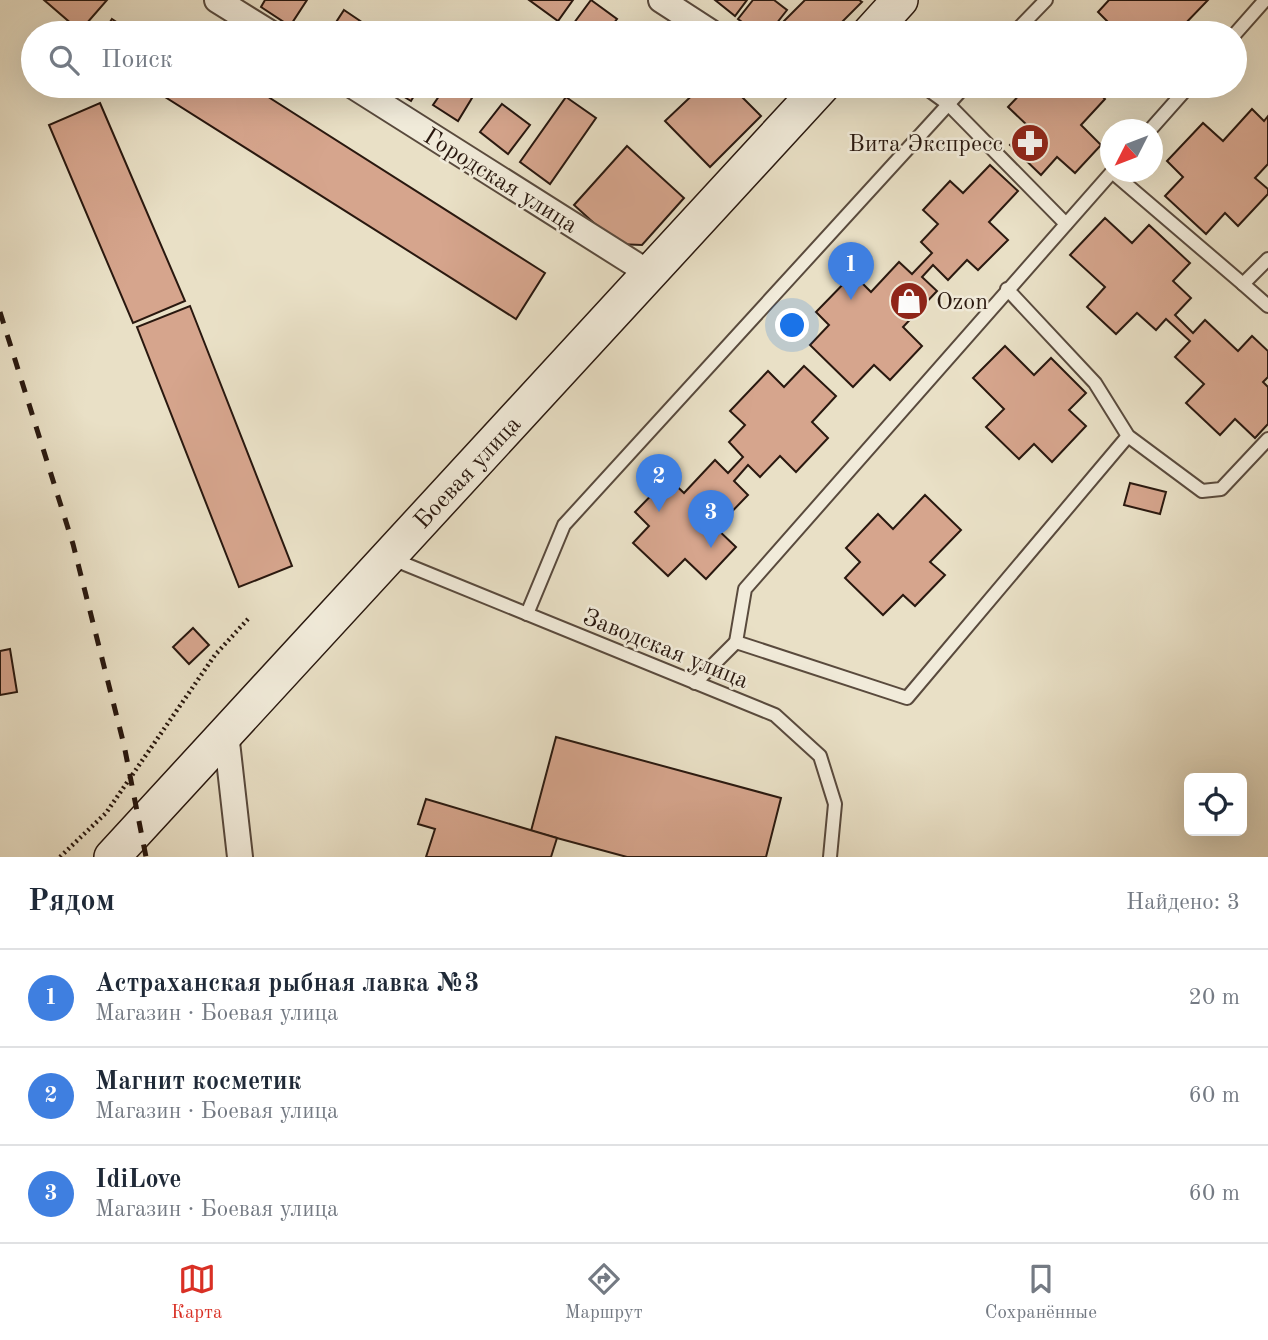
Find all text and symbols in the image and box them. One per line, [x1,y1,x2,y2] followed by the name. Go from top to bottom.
[21,21,1247,98] search box
[45,41,83,79] icon: search
[101,47,173,73] text: Поиск
[1100,119,1163,182] north arrow
[1009,122,1051,164] pharmacy icon: Вита Экспресс
[419,125,581,239] street label: Городская улица
[848,133,1003,157] place label: Вита Экспресс
[828,242,874,300] pin: 1
[888,280,930,322] shop icon: Ozon
[936,291,988,315] place label: Ozon
[775,308,809,342] your location
[411,412,526,534] street label: Боевая улица
[636,454,682,512] pin: 2
[688,490,734,548] pin: 3
[579,606,752,694] street label: Заводская улица
[1184,773,1247,836] map controls
[1184,773,1247,836] button: locate
[28,887,115,917] text: Рядом
[1126,891,1240,914] text: Найдено: 3
[95,971,479,997] text: Астраханская рыбная лавка №3
[44,986,58,1009] text: 1
[1189,986,1240,1009] text: 20 m
[95,1002,338,1025] text: Магазин · Боевая улица
[95,1069,301,1095] text: Магнит косметик
[44,1084,58,1107] text: 2
[1189,1084,1240,1107] text: 60 m
[95,1100,338,1123] text: Магазин · Боевая улица
[95,1167,182,1193] text: IdiLove
[44,1182,58,1205] text: 3
[1189,1182,1240,1205] text: 60 m
[95,1198,338,1221] text: Магазин · Боевая улица
[171,1260,222,1325] tab: Карта
[565,1260,643,1325] tab: Маршрут
[985,1260,1097,1325] tab: Сохранённые

